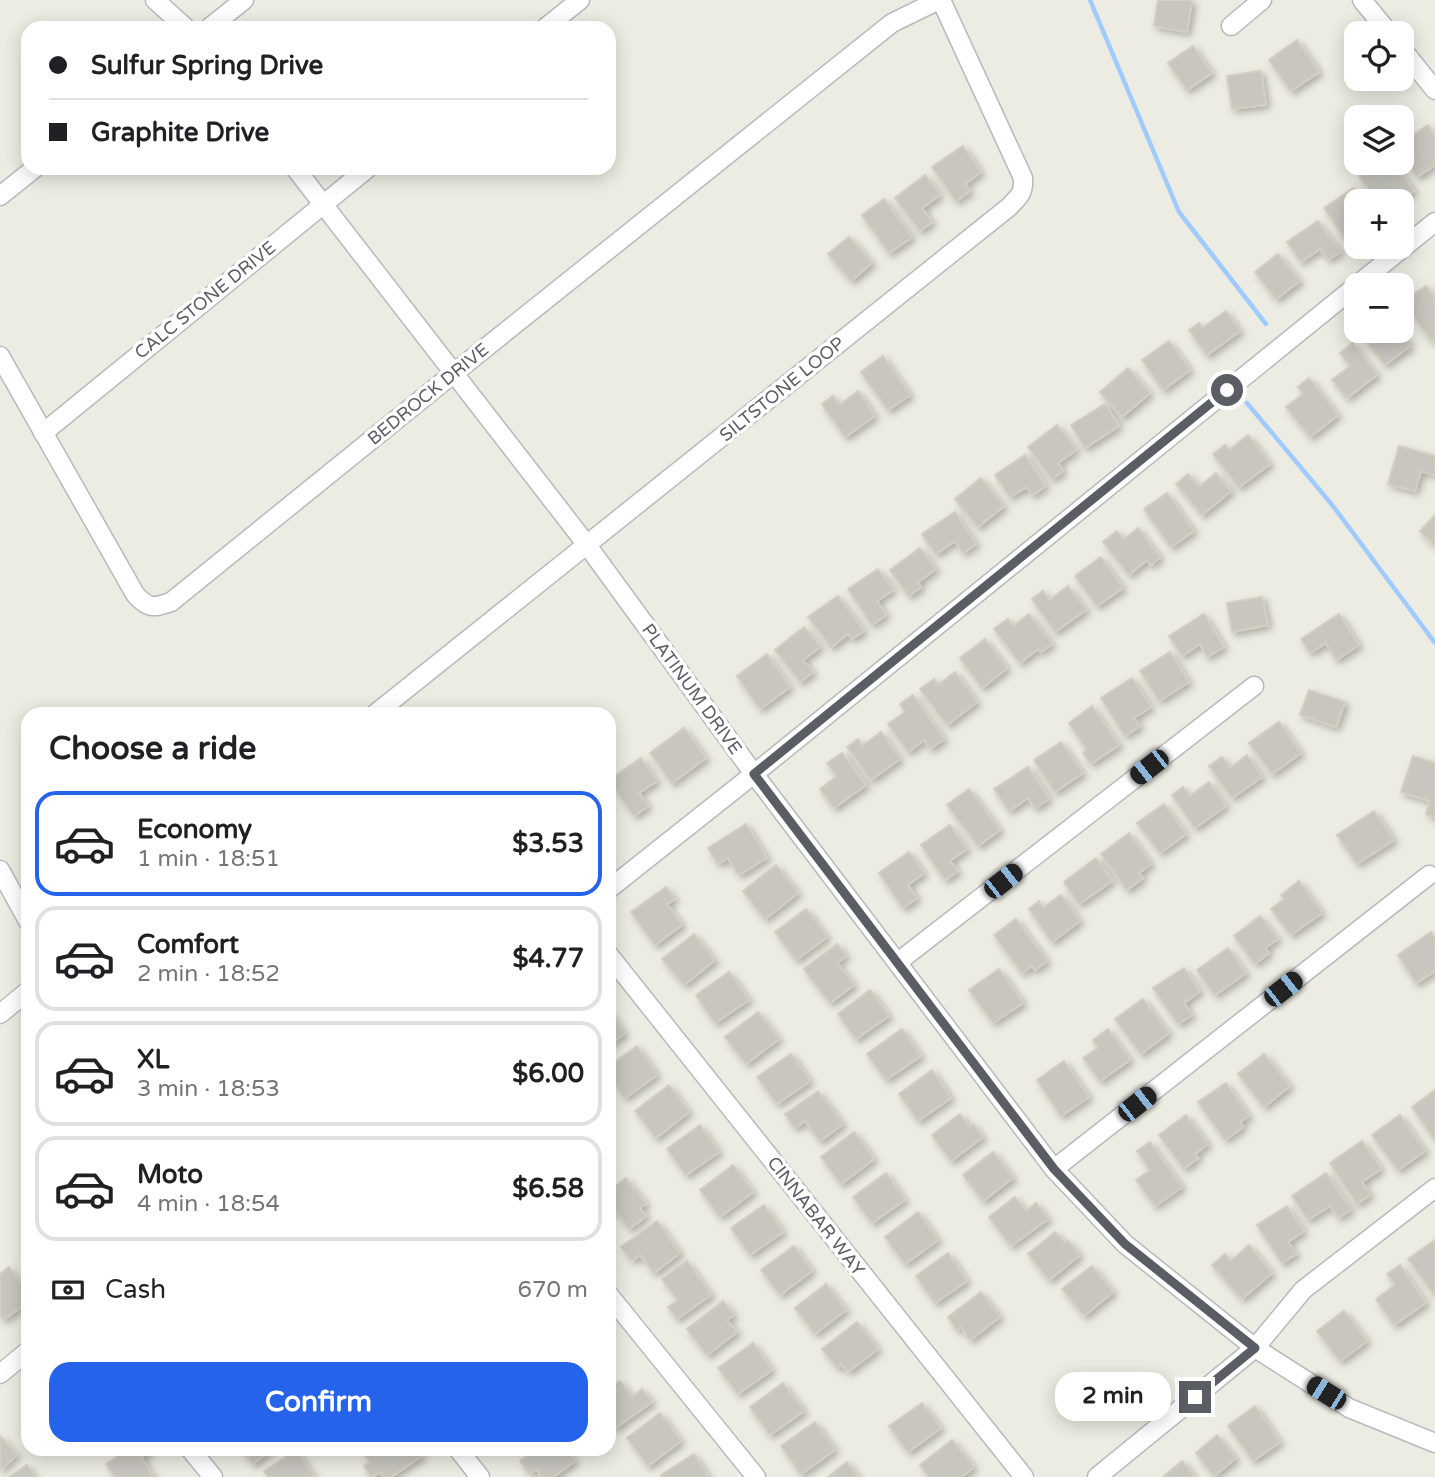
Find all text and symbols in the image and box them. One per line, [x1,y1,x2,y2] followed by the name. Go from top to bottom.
[1344,21,1414,343] map controls
[1344,21,1414,91] button: locate
[91,50,323,81] text: Sulfur Spring Drive
[1344,105,1414,175] button: layers
[91,117,269,148] text: Graphite Drive
[1344,189,1414,259] button: +
[130,236,280,364] street label: CALC STONE DRIVE
[1344,273,1414,343] button: −
[715,332,849,446] street label: SILTSTONE LOOP
[363,338,493,450] street label: BEDROCK DRIVE
[1211,374,1243,406] route start
[637,619,747,759] street label: PLATINUM DRIVE
[49,730,256,768] text: Choose a ride
[1126,746,1173,788] car
[53,812,116,875] icon: car
[137,814,252,845] text: Economy
[512,828,584,859] text: $3.53
[137,845,280,873] text: 1 min · 18:51
[980,860,1027,902] car
[53,927,116,990] icon: car
[137,929,239,960] text: Comfort
[512,943,584,974] text: $4.77
[137,960,280,988] text: 2 min · 18:52
[1260,968,1307,1010] car
[53,1042,116,1105] icon: car
[137,1044,169,1075] text: XL
[512,1058,584,1089] text: $6.00
[137,1075,280,1103] text: 3 min · 18:53
[1114,1083,1161,1125] car
[763,1152,870,1280] street label: CINNABAR WAY
[53,1157,116,1220] icon: car
[137,1159,203,1190] text: Moto
[512,1173,584,1204] text: $6.58
[137,1190,280,1218] text: 4 min · 18:54
[49,1271,87,1309] icon: cash
[105,1274,166,1305] text: Cash
[518,1276,588,1304] text: 670 m
[49,1362,588,1442] button: Confirm
[1055,1372,1170,1422] callout: 2 min
[1303,1373,1350,1413] car
[1179,1381,1211,1413] route end
[1082,1382,1144,1410] text: 2 min

